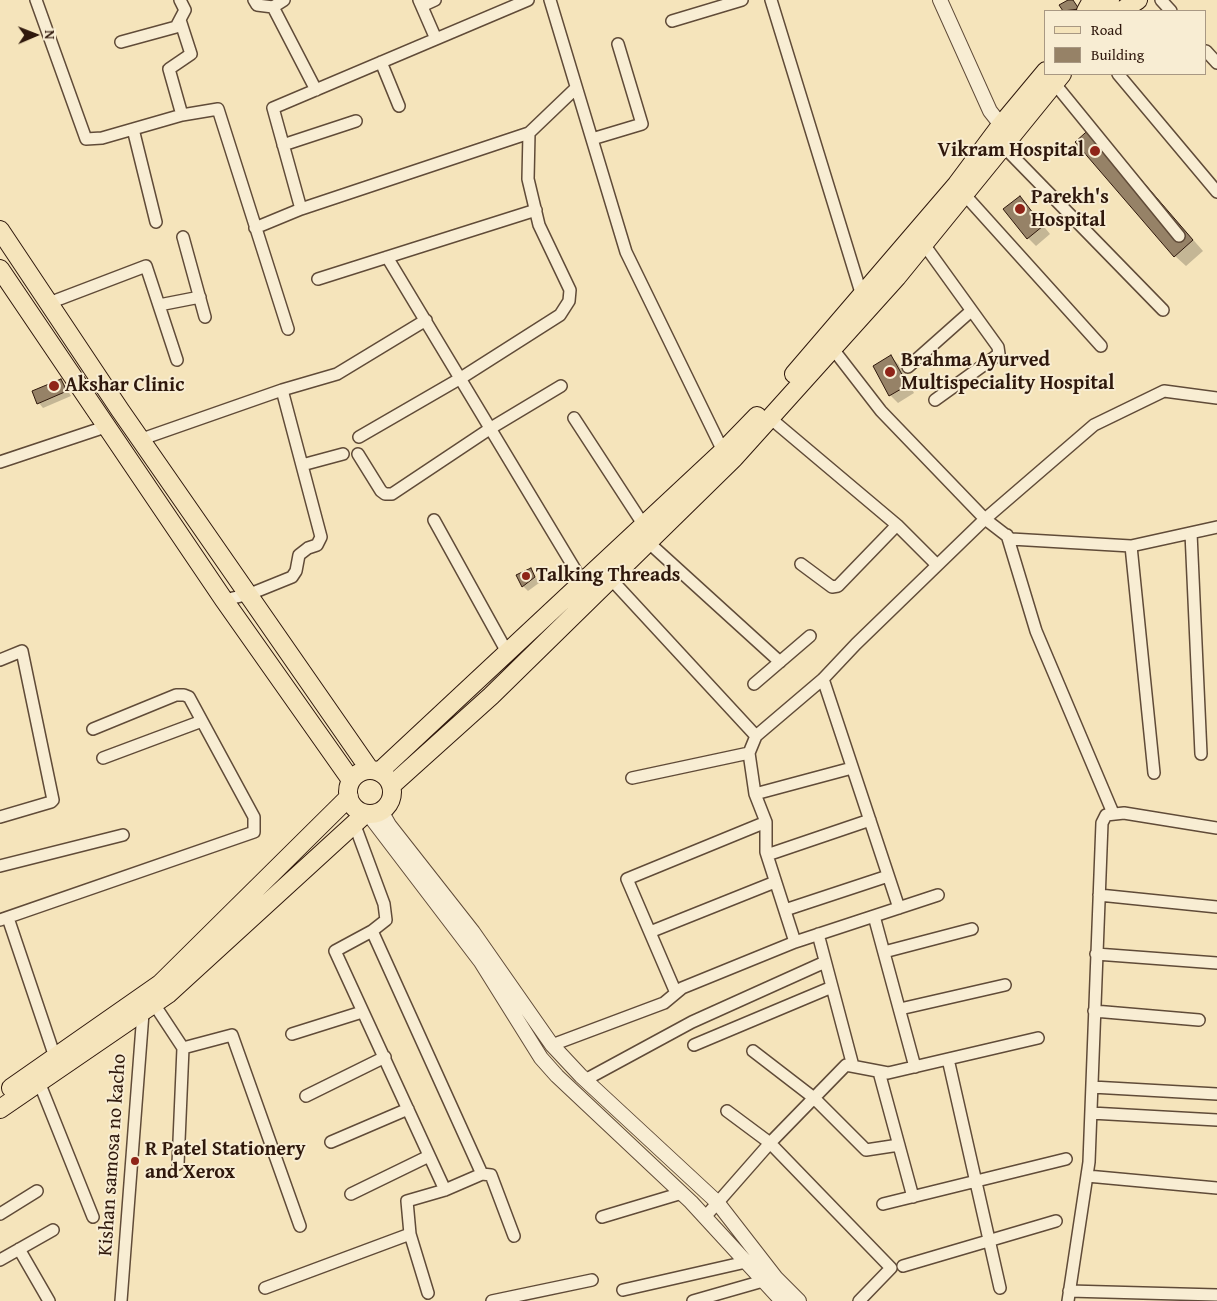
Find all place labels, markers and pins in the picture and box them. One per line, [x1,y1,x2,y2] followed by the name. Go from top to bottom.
[938,139,1084,163] place label: Vikram Hospital
[1088,144,1102,158] marker: Vikram Hospital
[1031,186,1109,233] place label: Parekh's Hospital
[1013,202,1027,216] marker: Parekh's Hospital
[901,349,1114,396] place label: Brahma Ayurved Multispeciality Hospital
[883,365,897,379] marker: Brahma Ayurved Multispeciality Hospital
[65,374,184,398] place label: Akshar Clinic
[47,379,61,393] marker: Akshar Clinic
[536,564,680,588] place label: Talking Threads
[520,570,532,582] marker: Talking Threads
[145,1138,305,1185] place label: R Patel Stationery and Xerox
[129,1155,141,1167] marker: R Patel Stationery and Xerox

